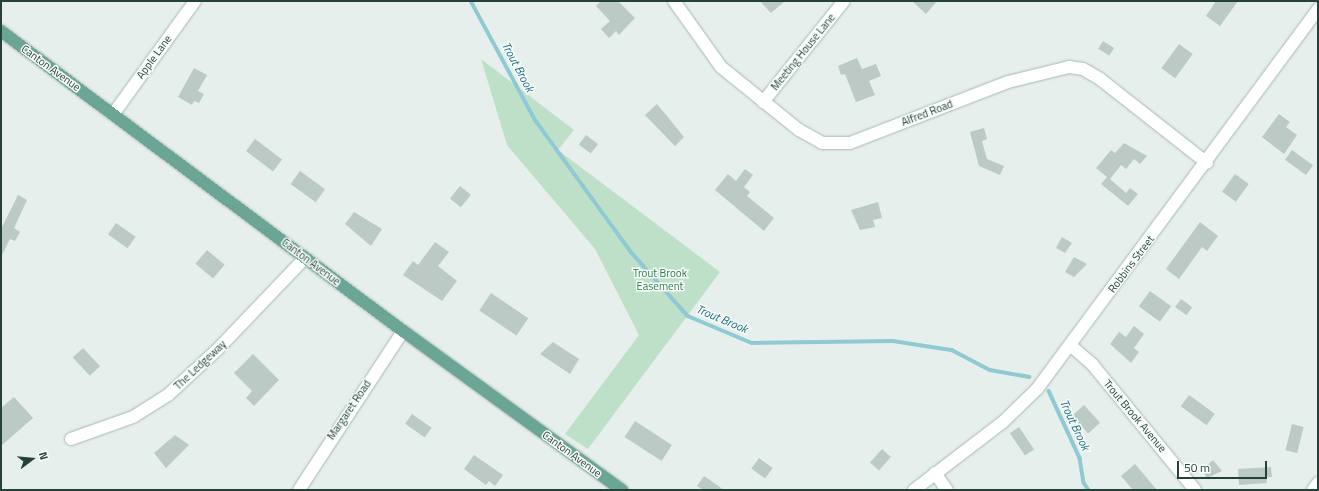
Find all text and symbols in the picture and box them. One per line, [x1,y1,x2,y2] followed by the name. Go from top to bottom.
[768,11,838,93] street label: Meeting House Lane
[134,33,174,81] street label: Apple Lane
[499,40,537,94] water label: Trout Brook
[19,42,83,94] street label: Canton Avenue
[899,97,955,129] street label: Alfred Road
[1105,233,1157,295] street label: Robbins Street
[279,236,343,288] street label: Canton Avenue
[633,267,687,293] park label: Trout Brook Easement
[694,302,750,336] water label: Trout Brook
[171,337,229,393] street label: The Ledgeway
[1101,377,1169,455] street label: Trout Brook Avenue
[324,378,374,442] street label: Margaret Road
[1057,397,1093,453] water label: Trout Brook
[540,428,604,480] street label: Canton Avenue
[12,439,52,479] north arrow
[35,450,52,462] text: N
[1179,453,1269,479] scale bar
[1184,458,1210,477] text: 50 m

